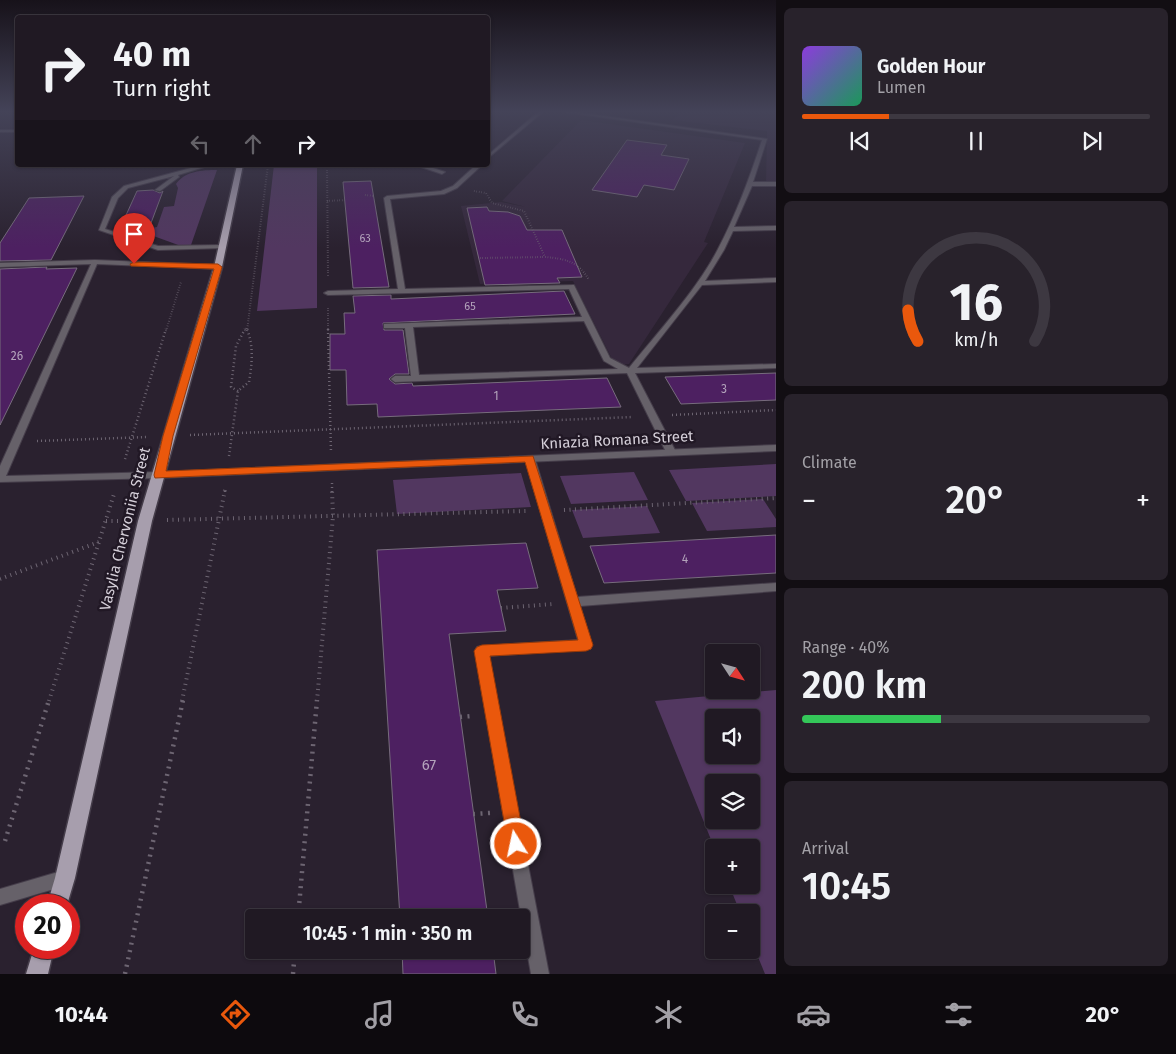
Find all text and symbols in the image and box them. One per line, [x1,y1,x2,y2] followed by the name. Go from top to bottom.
[113,33,191,75] text: 40 m
[30,35,95,100] icon: right
[877,55,986,78] text: Golden Hour
[113,75,210,102] text: Turn right
[877,78,926,97] text: Lumen
[846,127,874,155] icon: previous
[962,127,990,155] icon: pause
[1078,127,1106,155] icon: next
[186,130,214,158] icon: left
[239,130,267,158] icon: ahead
[292,130,320,158] icon: right
[113,213,155,264] pin
[120,220,148,248] icon: arrive
[359,232,371,245] house number: 63
[949,271,1003,334] text: 16
[464,300,476,313] house number: 65
[954,329,998,351] text: km/h
[11,349,23,363] house number: 26
[721,382,727,396] house number: 3
[493,389,499,403] house number: 1
[540,427,695,453] street label: Kniazia Romana Street
[96,445,154,613] street label: Vasylia Chervoniia Street
[802,453,857,472] text: Climate
[945,477,1007,523] text: 20°
[802,484,816,517] text: −
[1136,484,1150,517] text: +
[682,552,689,566] house number: 4
[802,638,889,657] text: Range · 40%
[705,644,760,699] north arrow
[705,644,760,959] map controls
[802,662,928,708] text: 200 km
[705,709,760,764] button: sound
[422,756,436,774] house number: 67
[705,774,760,829] button: layers
[489,817,541,869] position arrow
[705,839,760,894] button: +
[802,839,849,858] text: Arrival
[802,863,891,909] text: 10:45
[15,894,80,959] speed limit sign: 20
[705,904,760,959] button: −
[303,922,472,945] text: 10:45 · 1 min · 350 m
[218,997,253,1032] icon: directions
[362,997,397,1032] icon: music
[507,997,542,1032] icon: phone
[651,997,686,1032] icon: climate
[796,997,831,1032] icon: car
[941,997,976,1032] icon: filters
[55,1001,108,1028] text: 10:44
[1085,1001,1121,1028] text: 20°

